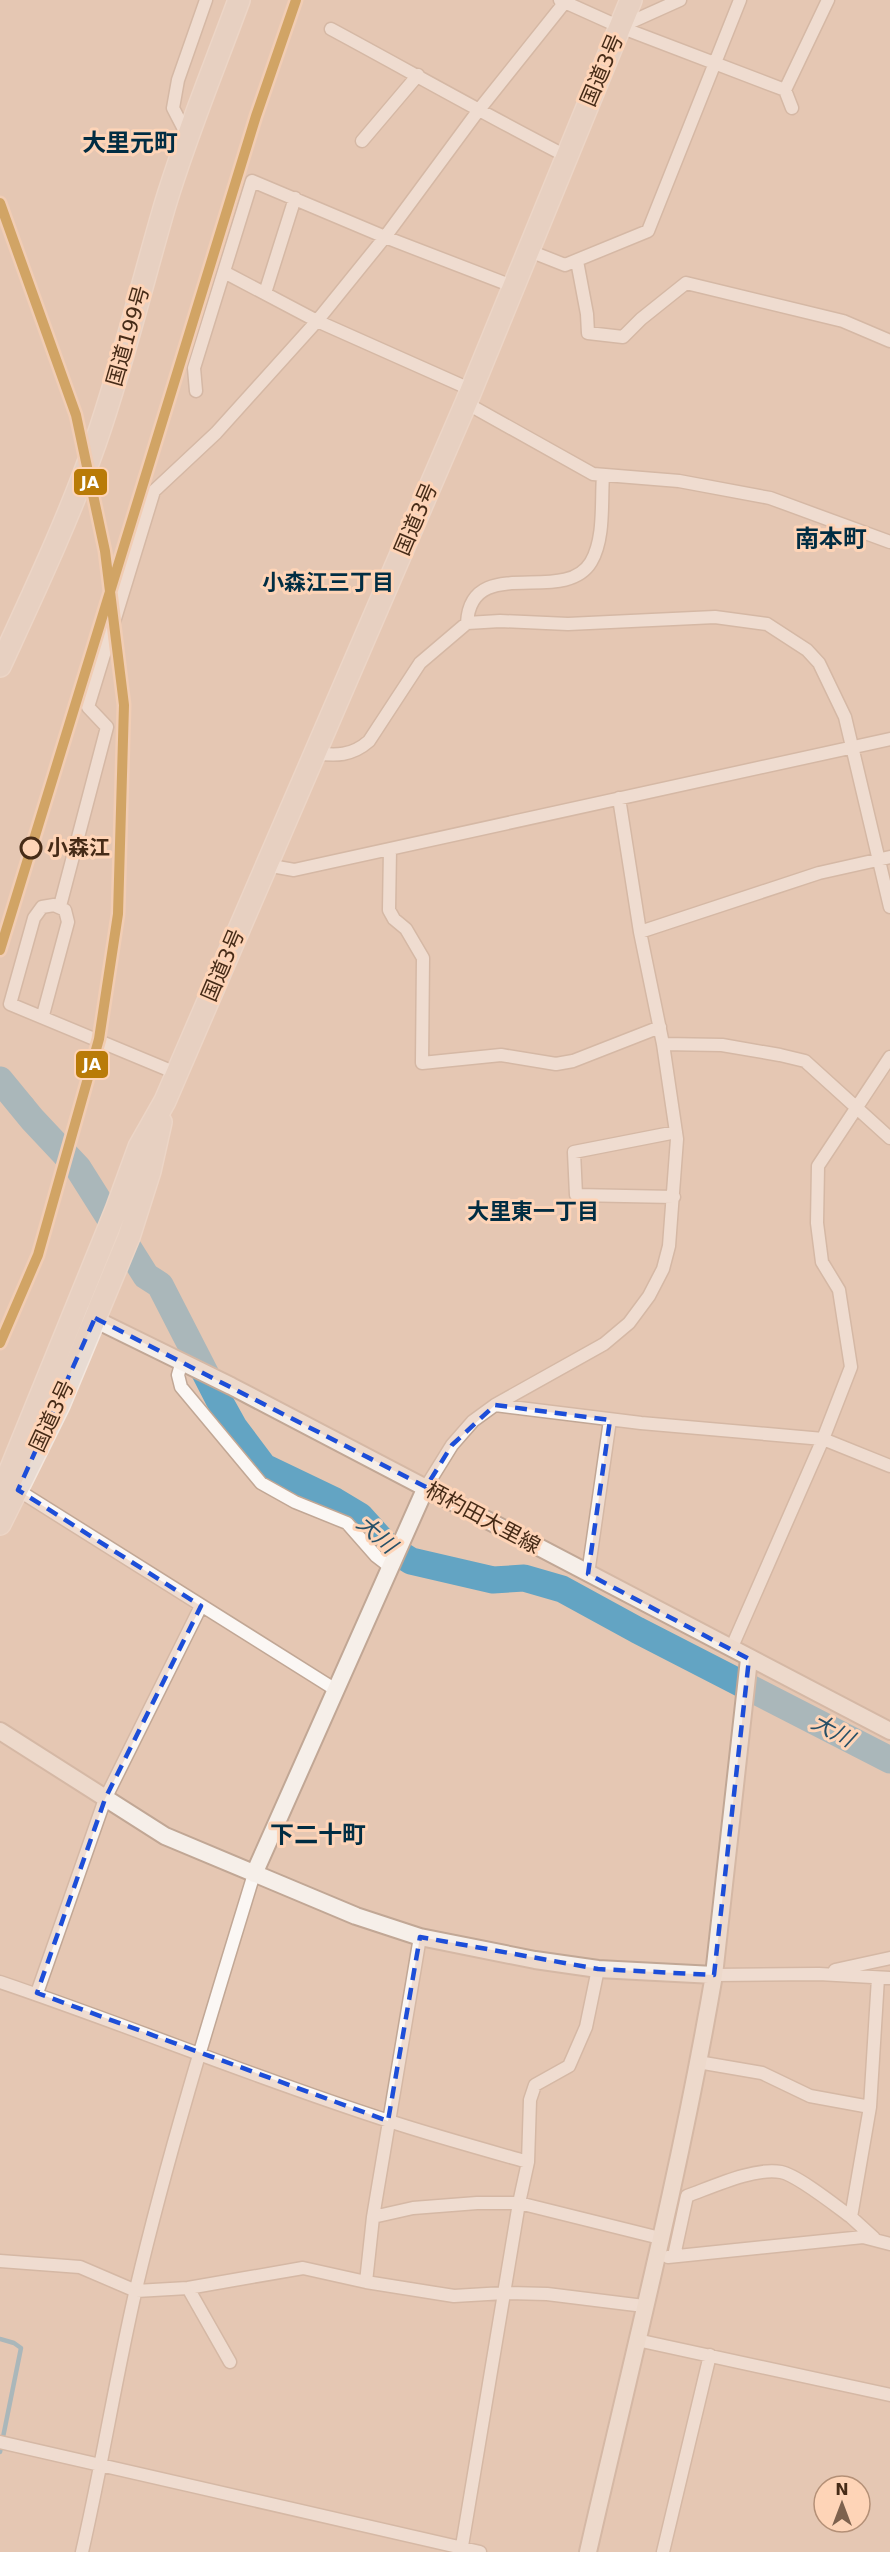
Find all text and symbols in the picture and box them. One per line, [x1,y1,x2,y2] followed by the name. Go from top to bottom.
[576,30,628,110] street label: 国道3号
[82,129,178,157] district label: 大里元町
[102,283,154,389] street label: 国道199号
[73,468,108,496] line badge: JA
[80,473,100,492] text: JA
[390,479,442,559] street label: 国道3号
[795,525,867,553] district label: 南本町
[262,570,394,595] district label: 小森江三丁目
[47,836,110,860] place label: 小森江
[20,837,42,859] marker: 小森江
[197,925,249,1005] street label: 国道3号
[75,1050,109,1079] line badge: JA
[82,1055,102,1074] text: JA
[467,1199,599,1224] district label: 大里東一丁目
[25,1376,79,1456] street label: 国道3号
[422,1478,544,1558] street label: 柄杓田大里線
[352,1511,403,1560] water label: 大川
[807,1709,860,1753] water label: 大川
[270,1821,366,1849] district label: 下二十町
[812,2474,872,2534] north arrow
[835,2480,849,2499] text: N

